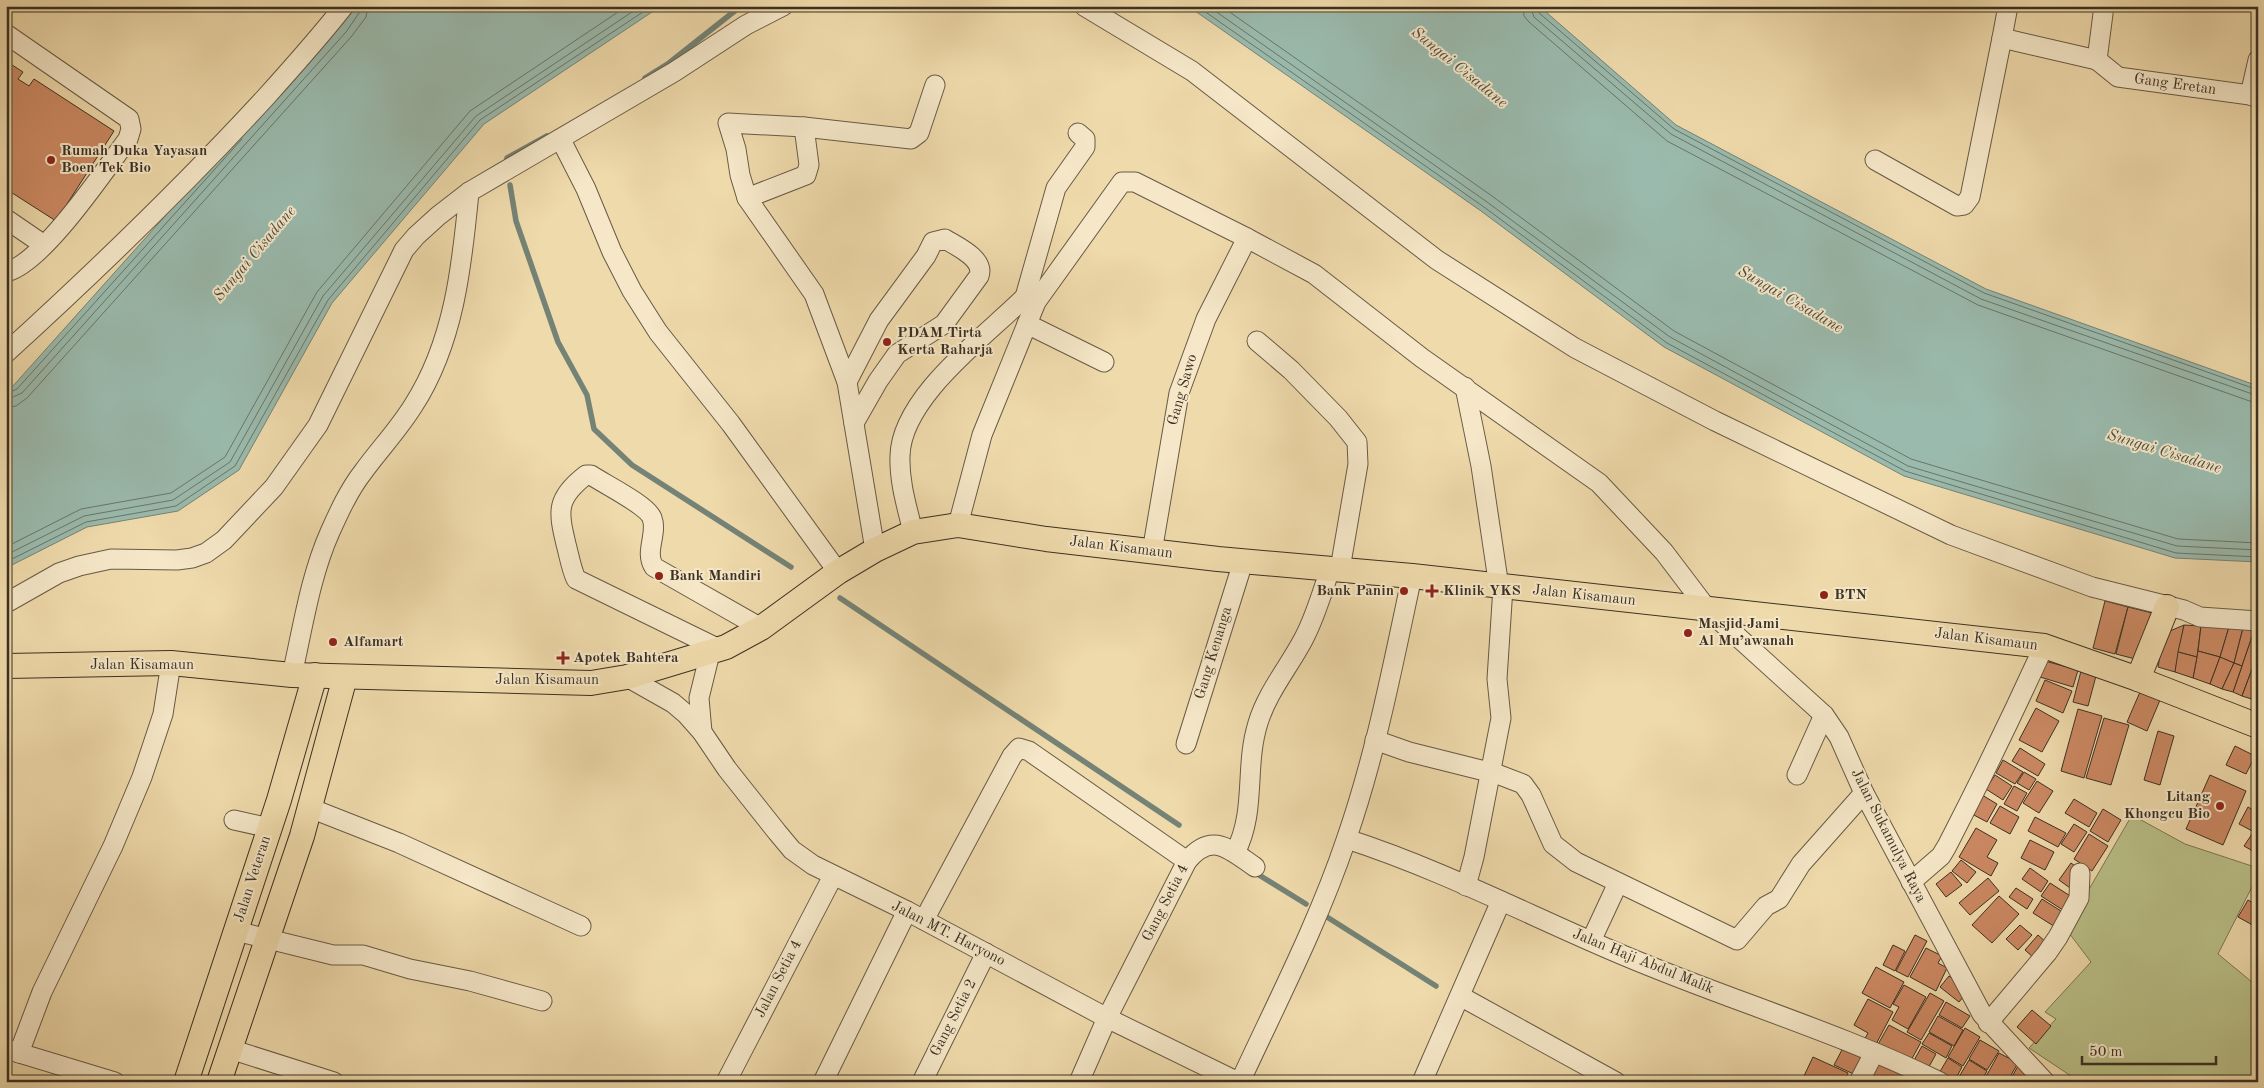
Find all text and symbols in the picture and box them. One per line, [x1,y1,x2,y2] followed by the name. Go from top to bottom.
[1408,25,1510,112] water label: Sungai Cisadane
[2133,72,2217,98] street label: Gang Eretan
[61,144,207,176] place label: Rumah Duka Yayasan Boen Tek Bio
[45,154,57,166] marker: Rumah Duka Yayasan Boen Tek Bio
[211,203,299,305] water label: Sungai Cisadane
[1735,263,1846,337] water label: Sungai Cisadane
[897,326,993,358] place label: PDAM Tirta Kerta Raharja
[881,336,893,348] marker: PDAM Tirta Kerta Raharja
[1166,353,1200,427] street label: Gang Sawo
[2105,427,2223,477] water label: Sungai Cisadane
[1068,534,1174,562] street label: Jalan Kisamaun
[669,569,761,584] place label: Bank Mandiri
[653,570,665,582] marker: Bank Mandiri
[1531,583,1637,609] street label: Jalan Kisamaun
[1316,584,1394,599] place label: Bank Panin
[1425,584,1439,598] marker: Klinik YKS
[1443,584,1521,599] place label: Klinik YKS
[1398,585,1410,597] marker: Bank Panin
[1834,588,1867,603] place label: BTN
[1818,589,1830,601] marker: BTN
[1193,604,1235,701] street label: Gang Kenanga
[1698,617,1794,649] place label: Masjid Jami Al Mu’awanah
[1933,626,2039,654] street label: Jalan Kisamaun
[1682,627,1694,639] marker: Masjid Jami Al Mu’awanah
[343,635,404,650] place label: Alfamart
[327,636,339,648] marker: Alfamart
[573,651,679,666] place label: Apotek Bahtera
[557,652,569,664] marker: Apotek Bahtera
[90,658,194,673] street label: Jalan Kisamaun
[495,673,599,688] street label: Jalan Kisamaun
[1848,767,1928,906] street label: Jalan Sukamulya Raya
[2124,790,2211,822] place label: Litang Khongcu Bio
[2214,800,2226,812] marker: Litang Khongcu Bio
[232,834,274,924] street label: Jalan Veteran
[1140,862,1192,944] street label: Gang Setia 4
[889,899,1007,969] street label: Jalan MT. Haryono
[1570,927,1716,997] street label: Jalan Haji Abdul Malik
[753,938,805,1020] street label: Jalan Setia 4
[928,977,980,1059] street label: Gang Setia 2
[2082,1033,2215,1065] scale bar
[2089,1045,2123,1060] text: 50 m

